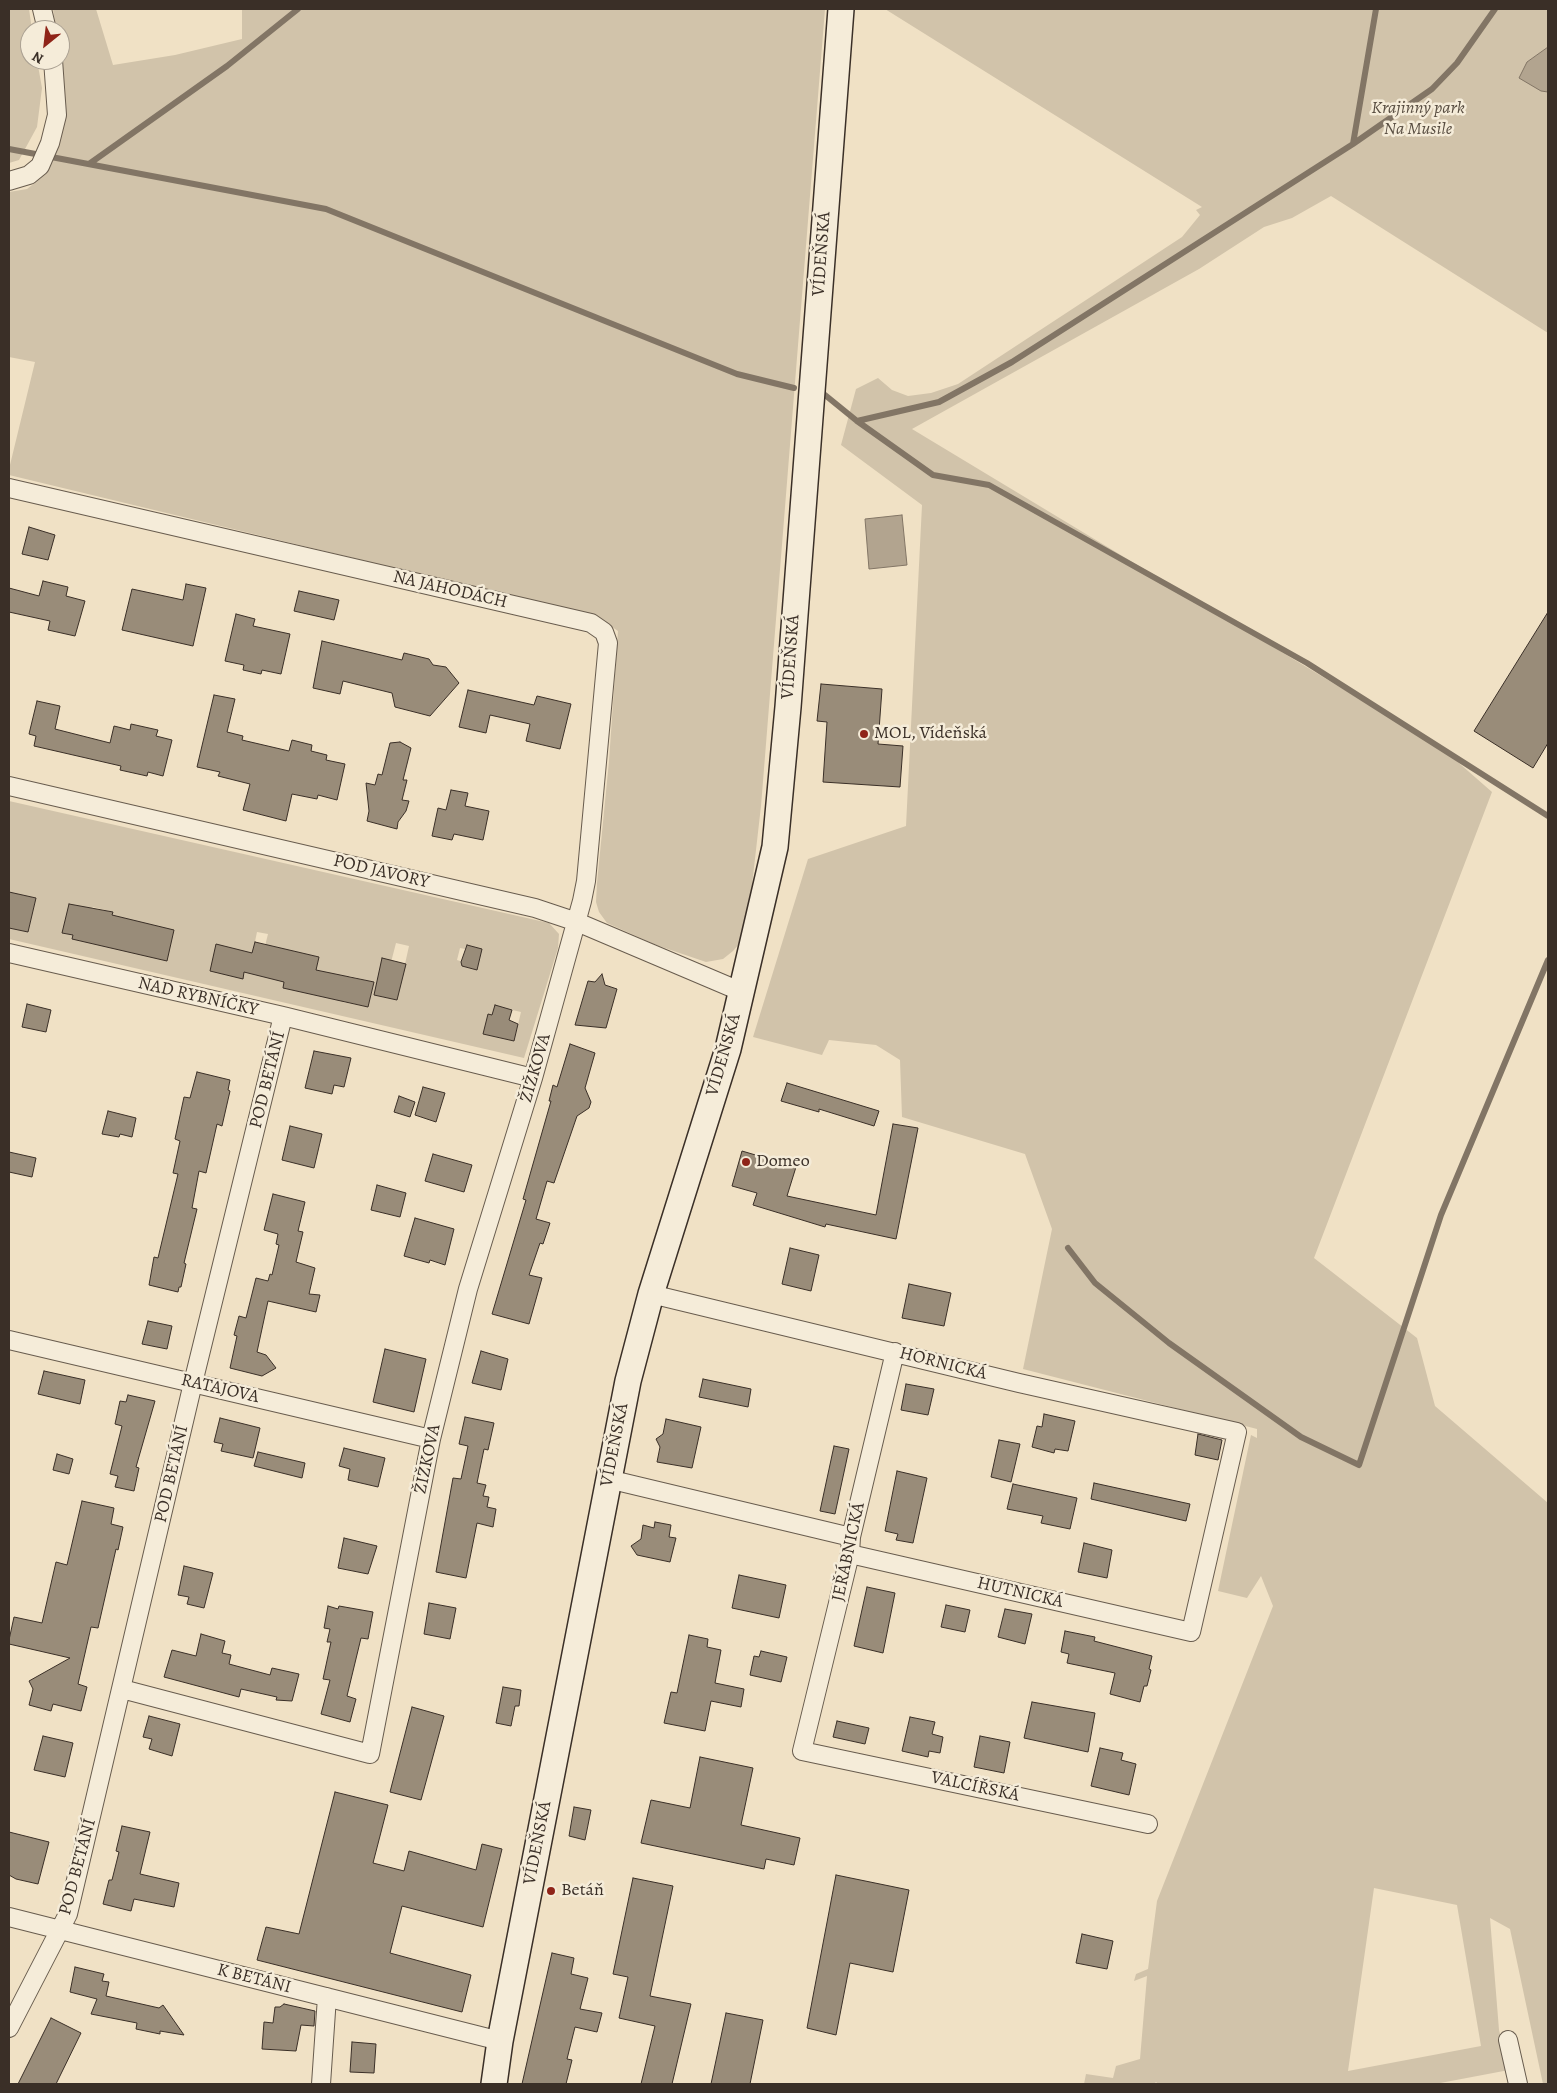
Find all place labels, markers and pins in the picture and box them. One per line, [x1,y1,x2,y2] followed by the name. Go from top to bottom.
[874,723,987,745] place label: MOL, Vídeňská
[858,728,870,740] marker: MOL, Vídeňská
[756,1151,810,1173] place label: Domeo
[740,1156,752,1168] marker: Domeo
[561,1880,604,1902] place label: Betáň
[545,1885,557,1897] marker: Betáň

